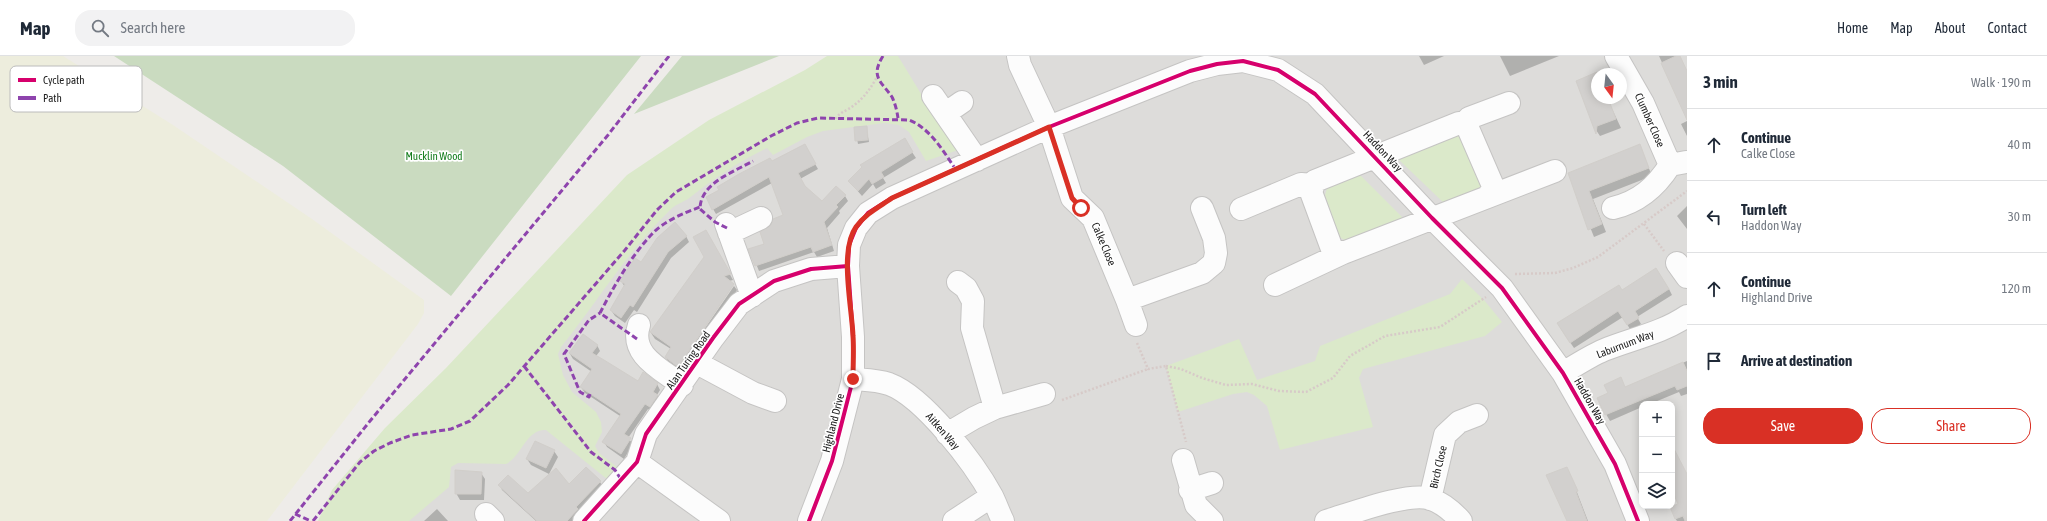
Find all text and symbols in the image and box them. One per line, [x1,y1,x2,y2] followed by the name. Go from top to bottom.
[75,10,355,46] search box
[20,17,51,39] text: Map
[89,17,111,39] icon: search
[121,19,185,36] text: Search here
[1837,20,1868,36] text: Home
[1890,20,1913,36] text: Map
[1935,20,1966,36] text: About
[1988,20,2027,36] text: Contact
[10,66,142,112] legend
[1591,68,1627,104] north arrow
[1703,72,1738,92] text: 3 min
[43,74,85,86] text: Cycle path
[1971,75,2031,90] text: Walk · 190 m
[1633,91,1667,149] street label: Clumber Close
[43,92,62,104] text: Path
[1361,128,1405,174] street label: Haddon Way
[1741,129,1791,146] text: Continue
[1703,134,1725,156] icon: ahead
[2008,137,2031,152] text: 40 m
[1741,146,1795,161] text: Calke Close
[405,150,463,162] park label: Mucklin Wood
[1072,199,1090,217] route start
[1741,201,1787,218] text: Turn left
[1703,206,1725,228] icon: left
[2008,209,2031,224] text: 30 m
[1741,218,1802,233] text: Haddon Way
[1090,221,1118,267] street label: Calke Close
[1741,273,1791,290] text: Continue
[1703,278,1725,300] icon: ahead
[2002,281,2031,296] text: 120 m
[1741,290,1812,305] text: Highland Drive
[1595,327,1656,360] street label: Laburnum Way
[664,329,712,391] street label: Alan Turing Road
[1703,350,1725,372] icon: arrive
[1741,352,1852,369] text: Arrive at destination
[844,370,862,388] route end
[1572,376,1608,427] street label: Haddon Way
[820,392,846,454] street label: Highland Drive
[1639,401,1675,509] map controls
[1639,401,1675,437] button: +
[1703,408,1863,444] button: Save
[1871,408,2031,444] button: Share
[924,410,963,452] street label: Aitken Way
[1639,437,1675,473] button: −
[1427,444,1449,490] street label: Birch Close
[1639,473,1675,509] button: layers

